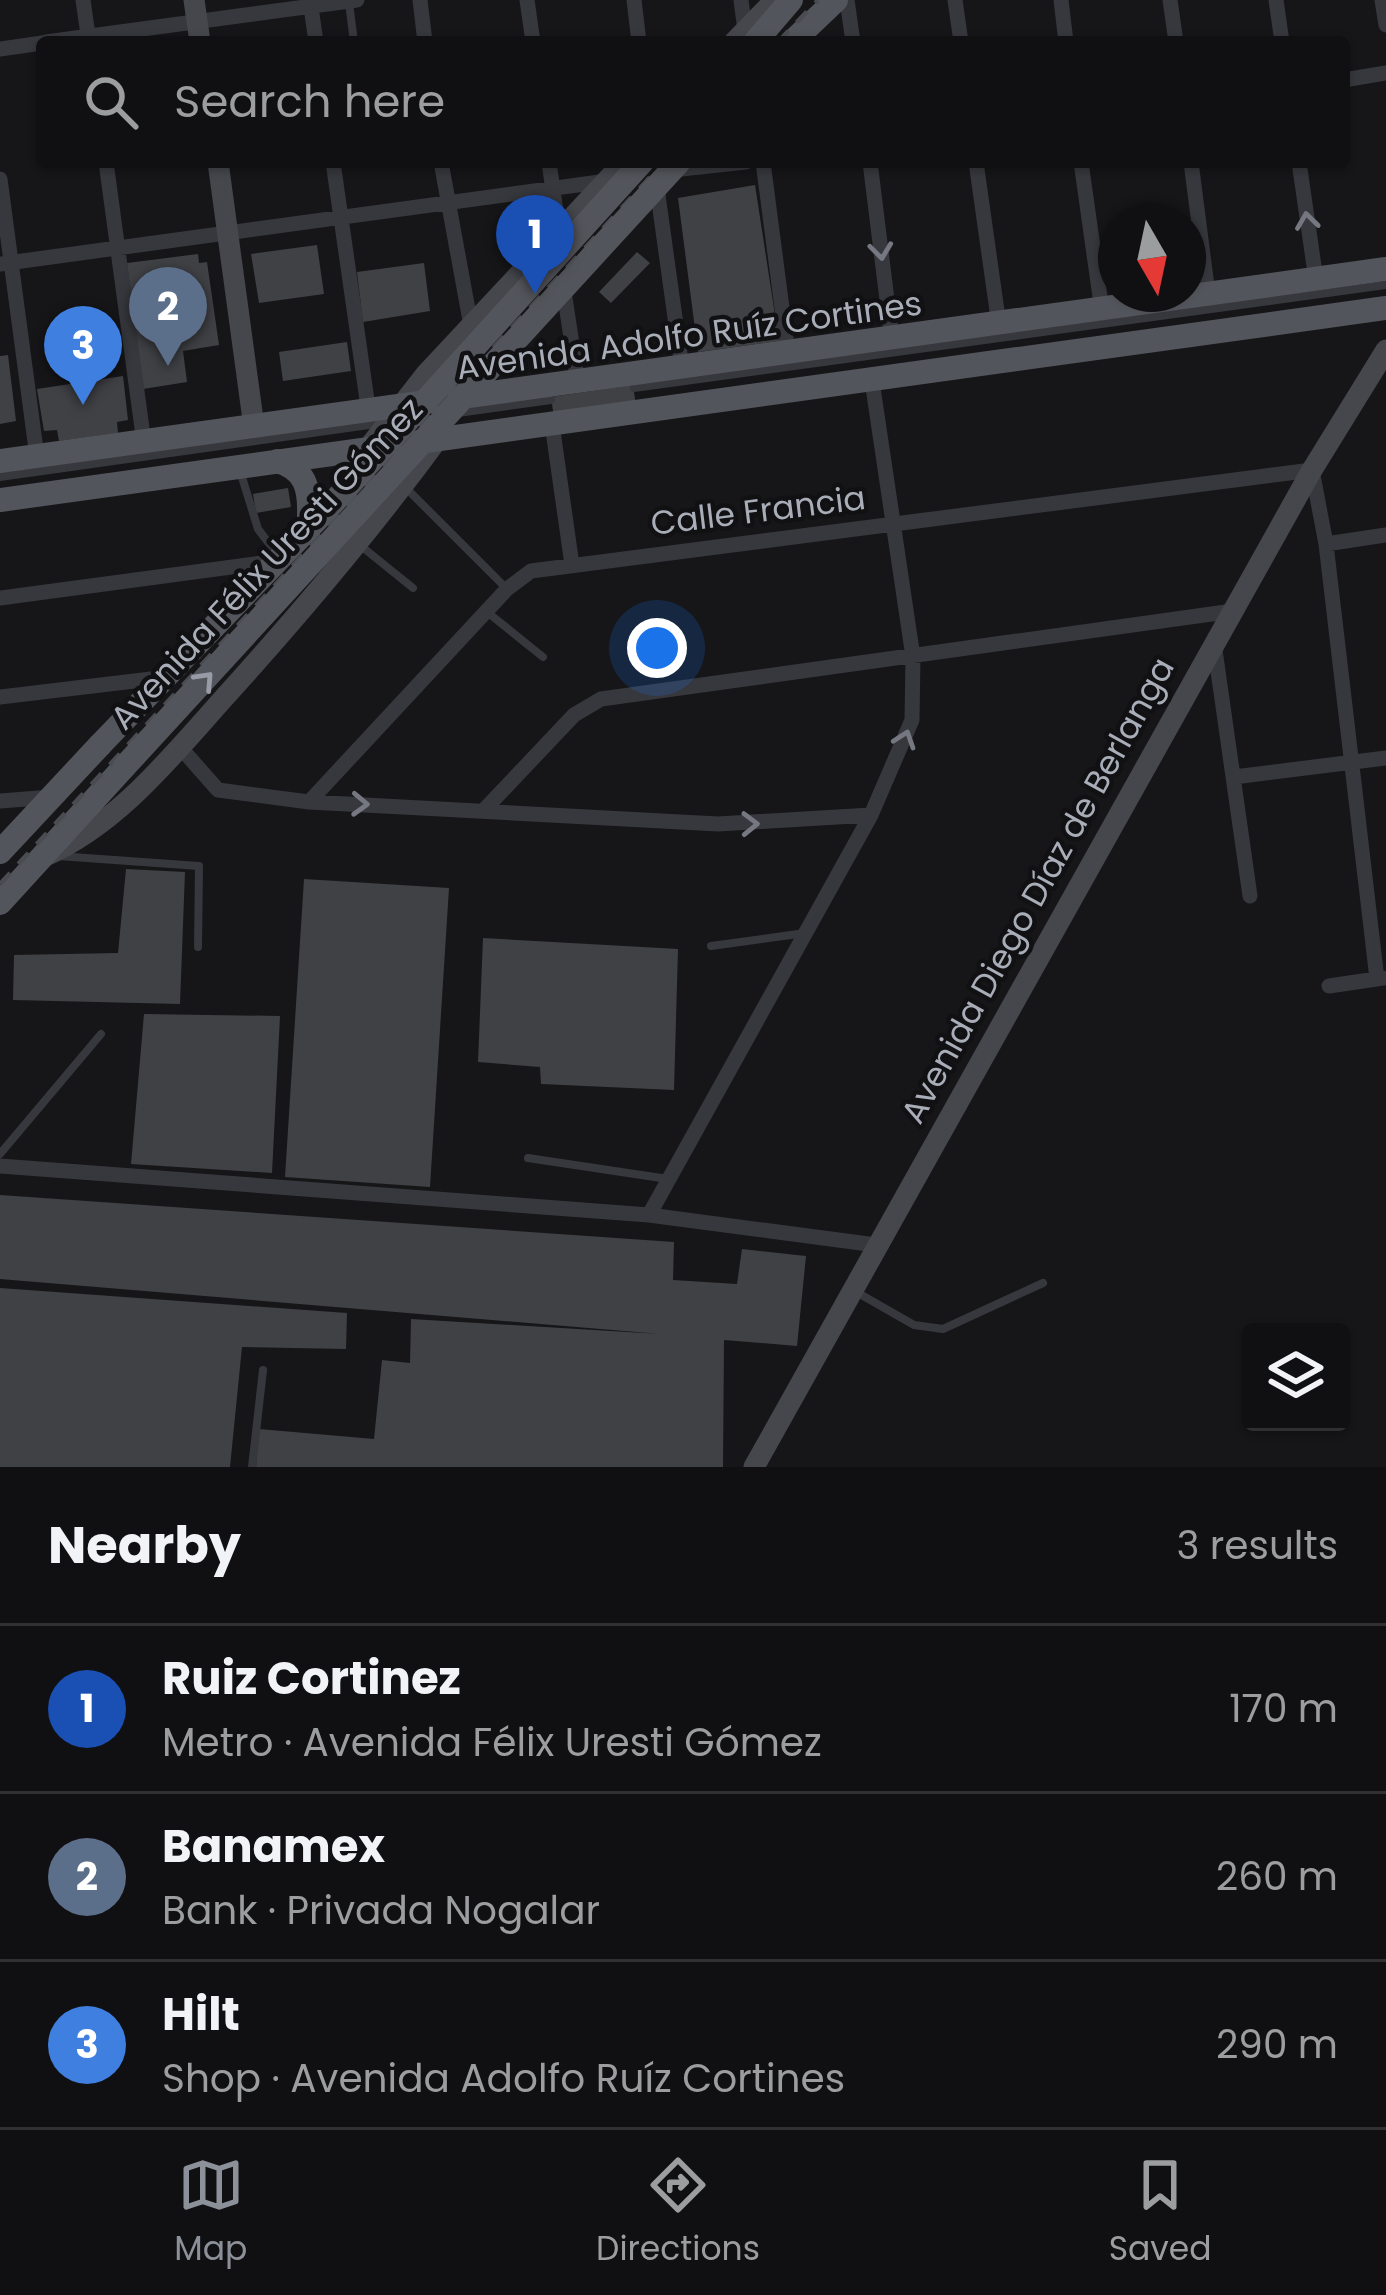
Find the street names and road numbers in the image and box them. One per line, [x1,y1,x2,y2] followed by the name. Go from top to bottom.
[453,280,925,391] street label: Avenida Adolfo Ruíz Cortines
[99,387,433,740] street label: Avenida Félix Uresti Gómez
[648,474,868,547] street label: Calle Francia
[889,649,1186,1132] street label: Avenida Diego Díaz de Berlanga

